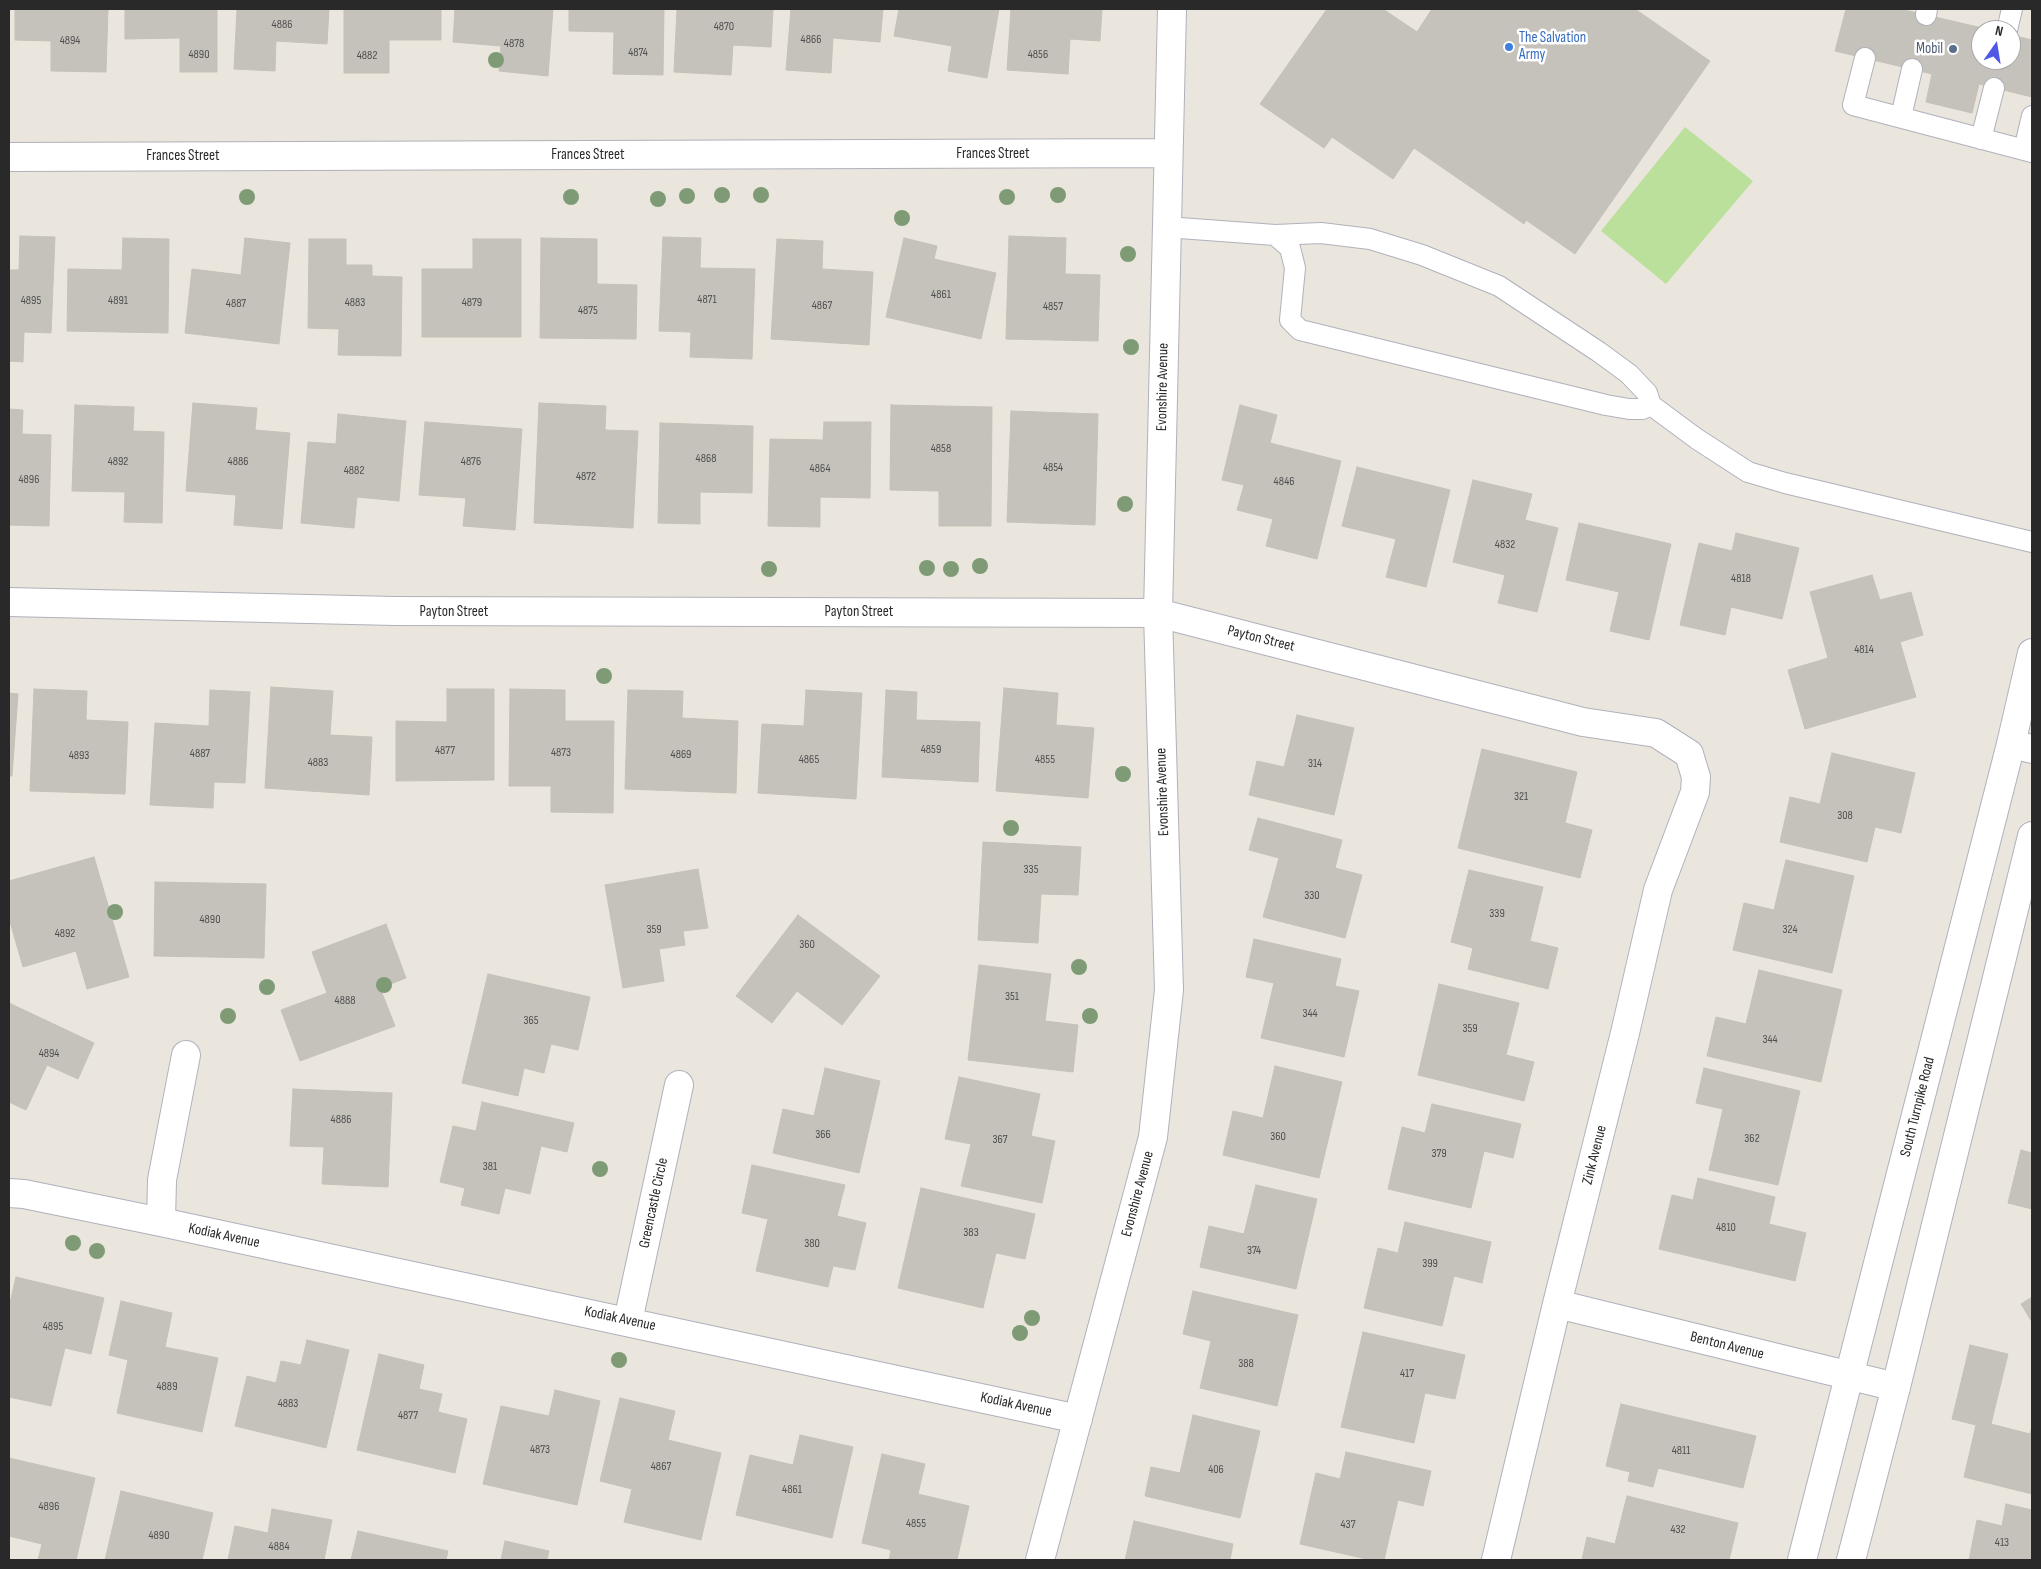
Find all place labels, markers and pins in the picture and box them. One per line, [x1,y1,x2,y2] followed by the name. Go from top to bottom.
[1519,29,1586,64] place label: The Salvation Army
[1916,40,1943,58] place label: Mobil
[1503,41,1515,53] marker: The Salvation Army
[1947,43,1959,55] marker: Mobil

